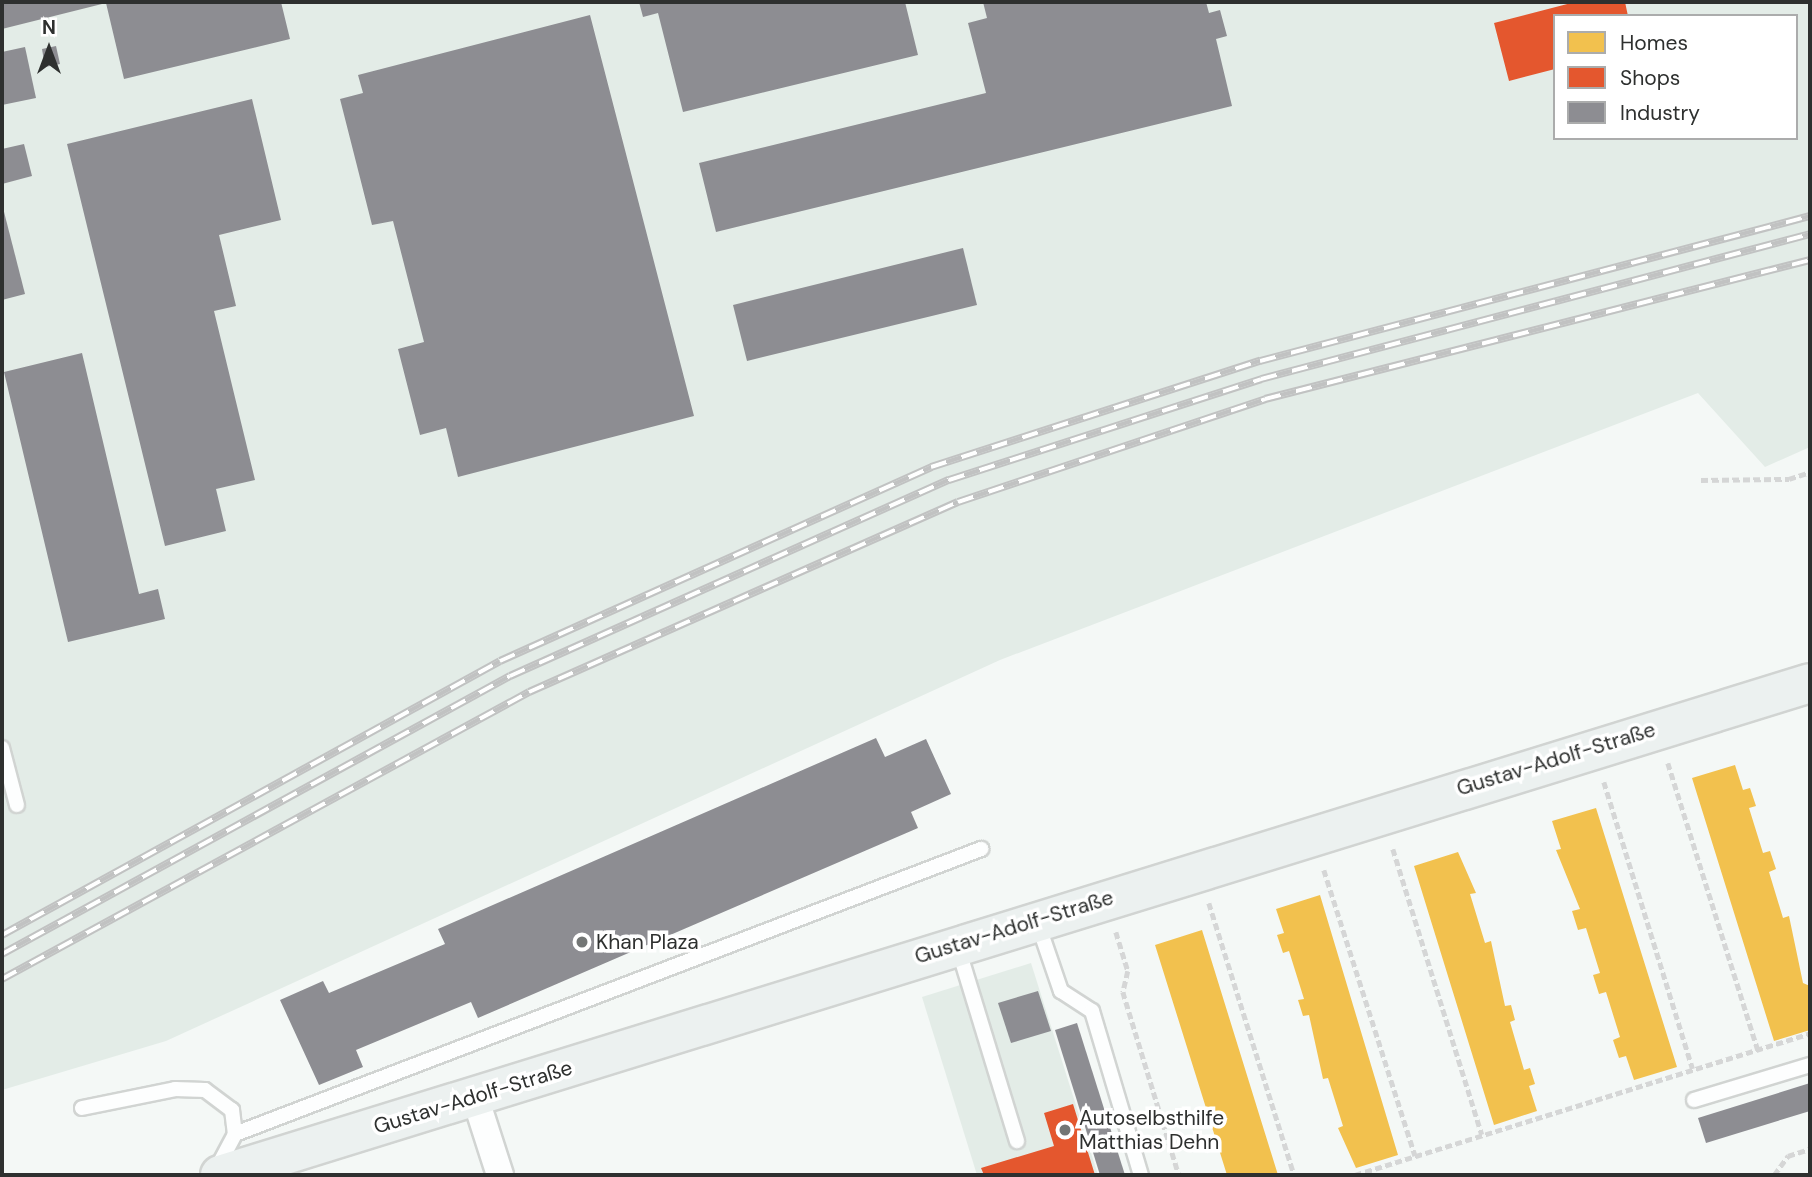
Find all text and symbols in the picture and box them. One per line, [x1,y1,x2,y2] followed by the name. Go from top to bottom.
[14,14,84,84] north arrow
[1553,14,1798,140] legend
[42,15,56,40] text: N
[1620,29,1688,57] text: Homes
[1620,64,1680,92] text: Shops
[1620,99,1700,127] text: Industry
[1454,717,1658,801] street label: Gustav-Adolf-Straße
[912,885,1116,969] street label: Gustav-Adolf-Straße
[596,929,699,955] place label: Khan Plaza
[574,934,590,950] marker: Khan Plaza
[371,1055,575,1139] street label: Gustav-Adolf-Straße
[1079,1105,1224,1155] place label: Autoselbsthilfe Matthias Dehn
[1057,1122,1073,1138] marker: Autoselbsthilfe Matthias Dehn

